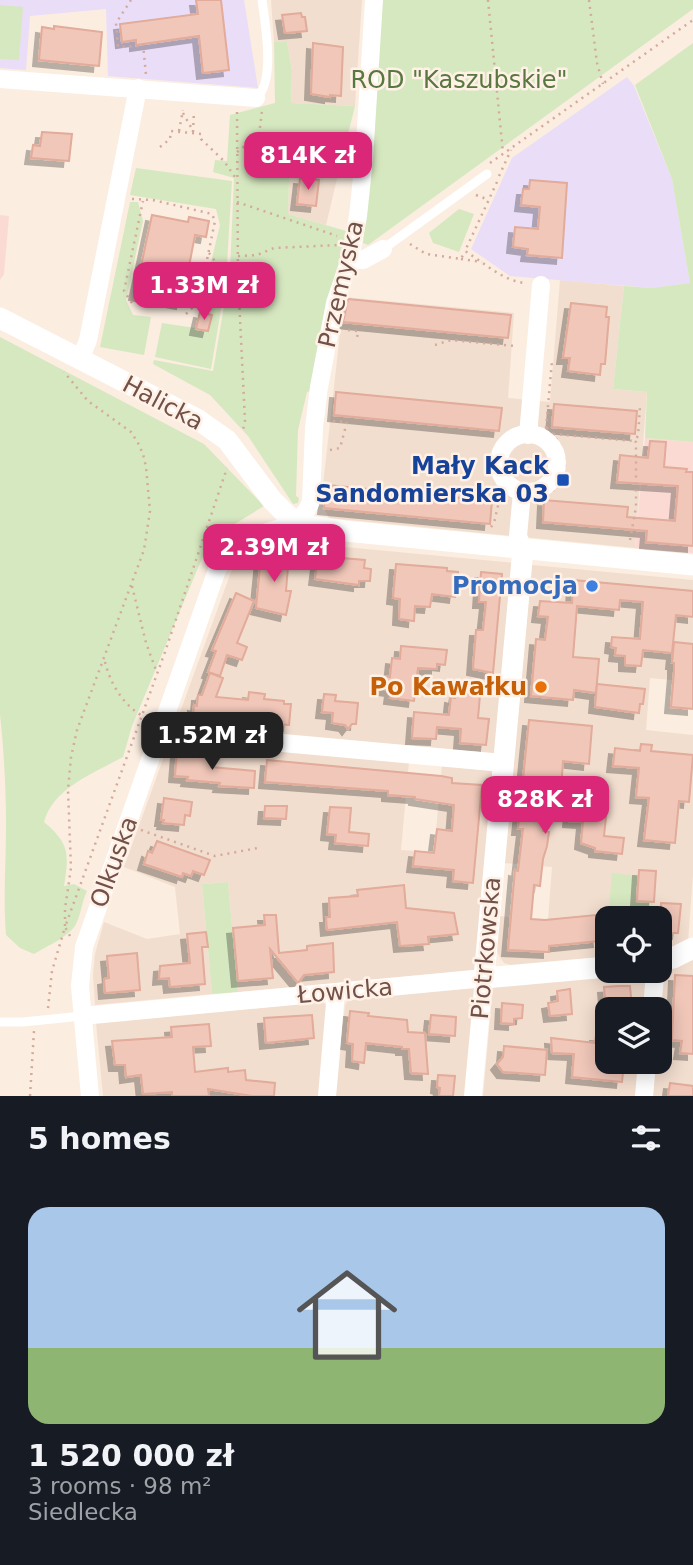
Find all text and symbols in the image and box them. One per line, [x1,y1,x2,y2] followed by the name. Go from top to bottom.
[350,66,568,94] park label: ROD "Kaszubskie"
[243,132,373,192] pin: 814K zł
[260,142,356,168] text: 814K zł
[313,218,369,350] street label: Przemyska
[132,262,276,322] pin: 1.33M zł
[149,272,259,298] text: 1.33M zł
[118,370,208,436] street label: Halicka
[315,452,550,508] place label: Mały Kack Sandomierska 03
[555,472,571,488] marker: Mały Kack Sandomierska 03
[202,524,346,584] pin: 2.39M zł
[219,534,329,560] text: 2.39M zł
[452,572,578,600] place label: Promocja
[584,578,600,594] marker: Promocja
[369,673,527,701] place label: Po Kawałku
[533,679,549,695] marker: Po Kawałku
[140,712,284,772] pin: 1.52M zł
[157,722,267,748] text: 1.52M zł
[480,776,610,836] pin: 828K zł
[497,786,593,812] text: 828K zł
[85,813,143,911] street label: Olkuska
[466,876,506,1020] street label: Piotrkowska
[595,906,672,1074] map controls
[595,906,672,983] button: locate
[295,973,394,1009] street label: Łowicka
[595,997,672,1074] button: layers
[627,1119,665,1157] icon: filters
[28,1121,171,1156] text: 5 homes
[284,1252,410,1378] icon: home
[28,1438,234,1473] text: 1 520 000 zł
[28,1473,212,1499] text: 3 rooms · 98 m²
[28,1499,138,1525] text: Siedlecka

